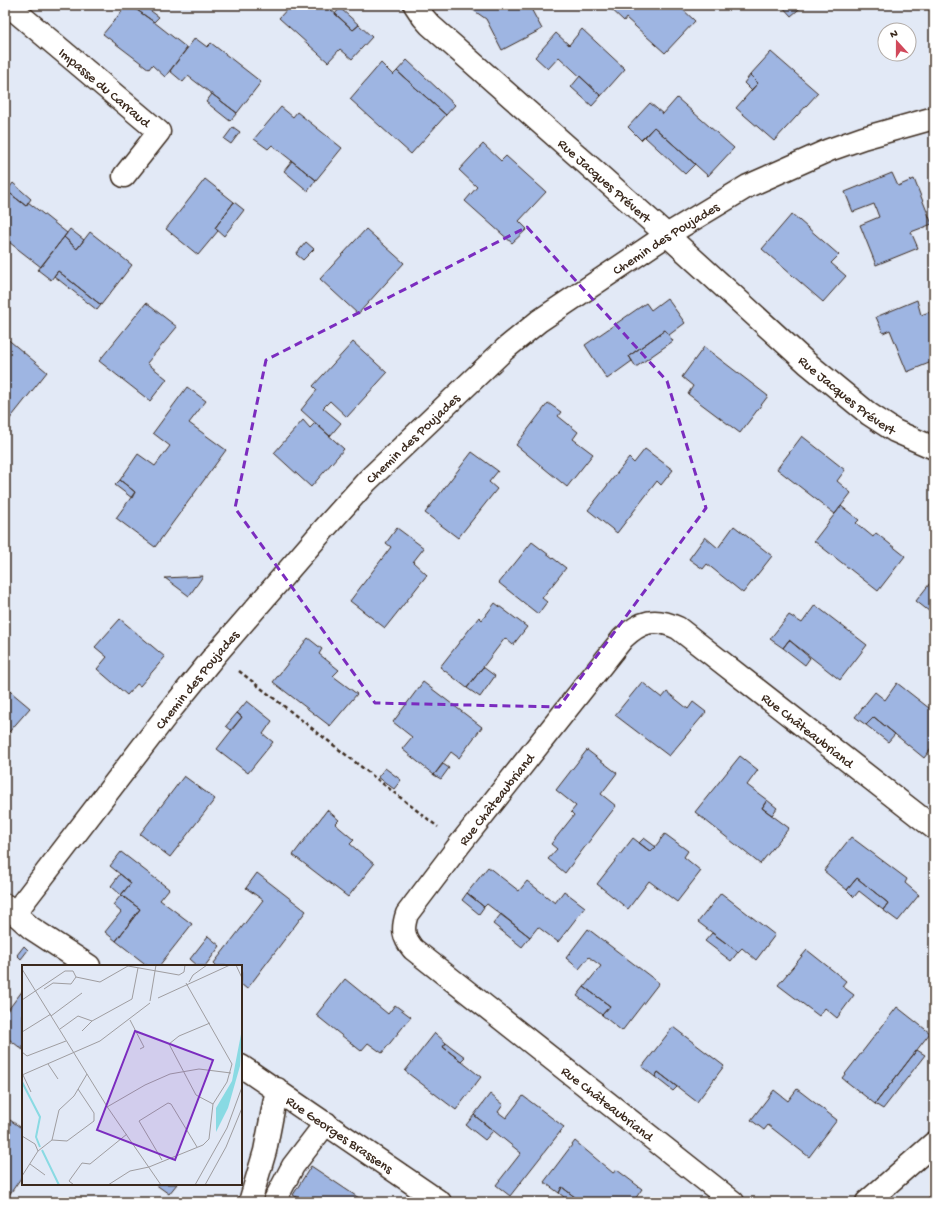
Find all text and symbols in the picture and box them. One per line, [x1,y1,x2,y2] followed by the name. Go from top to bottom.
[877,22,917,62] north arrow
[889,28,900,41] text: N
[54,45,154,133] street label: Impasse du Carraud
[553,136,655,229] street label: Rue Jacques Prévert
[610,199,724,280] street label: Chemin des Poujades
[794,353,899,441] street label: Rue Jacques Prévert
[363,390,465,488] street label: Chemin des Poujades
[153,627,244,734] street label: Chemin des Poujades
[757,690,858,774] street label: Rue Châteaubriand
[456,749,540,850] street label: Rue Châteaubriand
[22,965,242,1185] inset map
[557,1064,657,1147] street label: Rue Châteaubriand
[282,1093,396,1179] street label: Rue Georges Brassens

